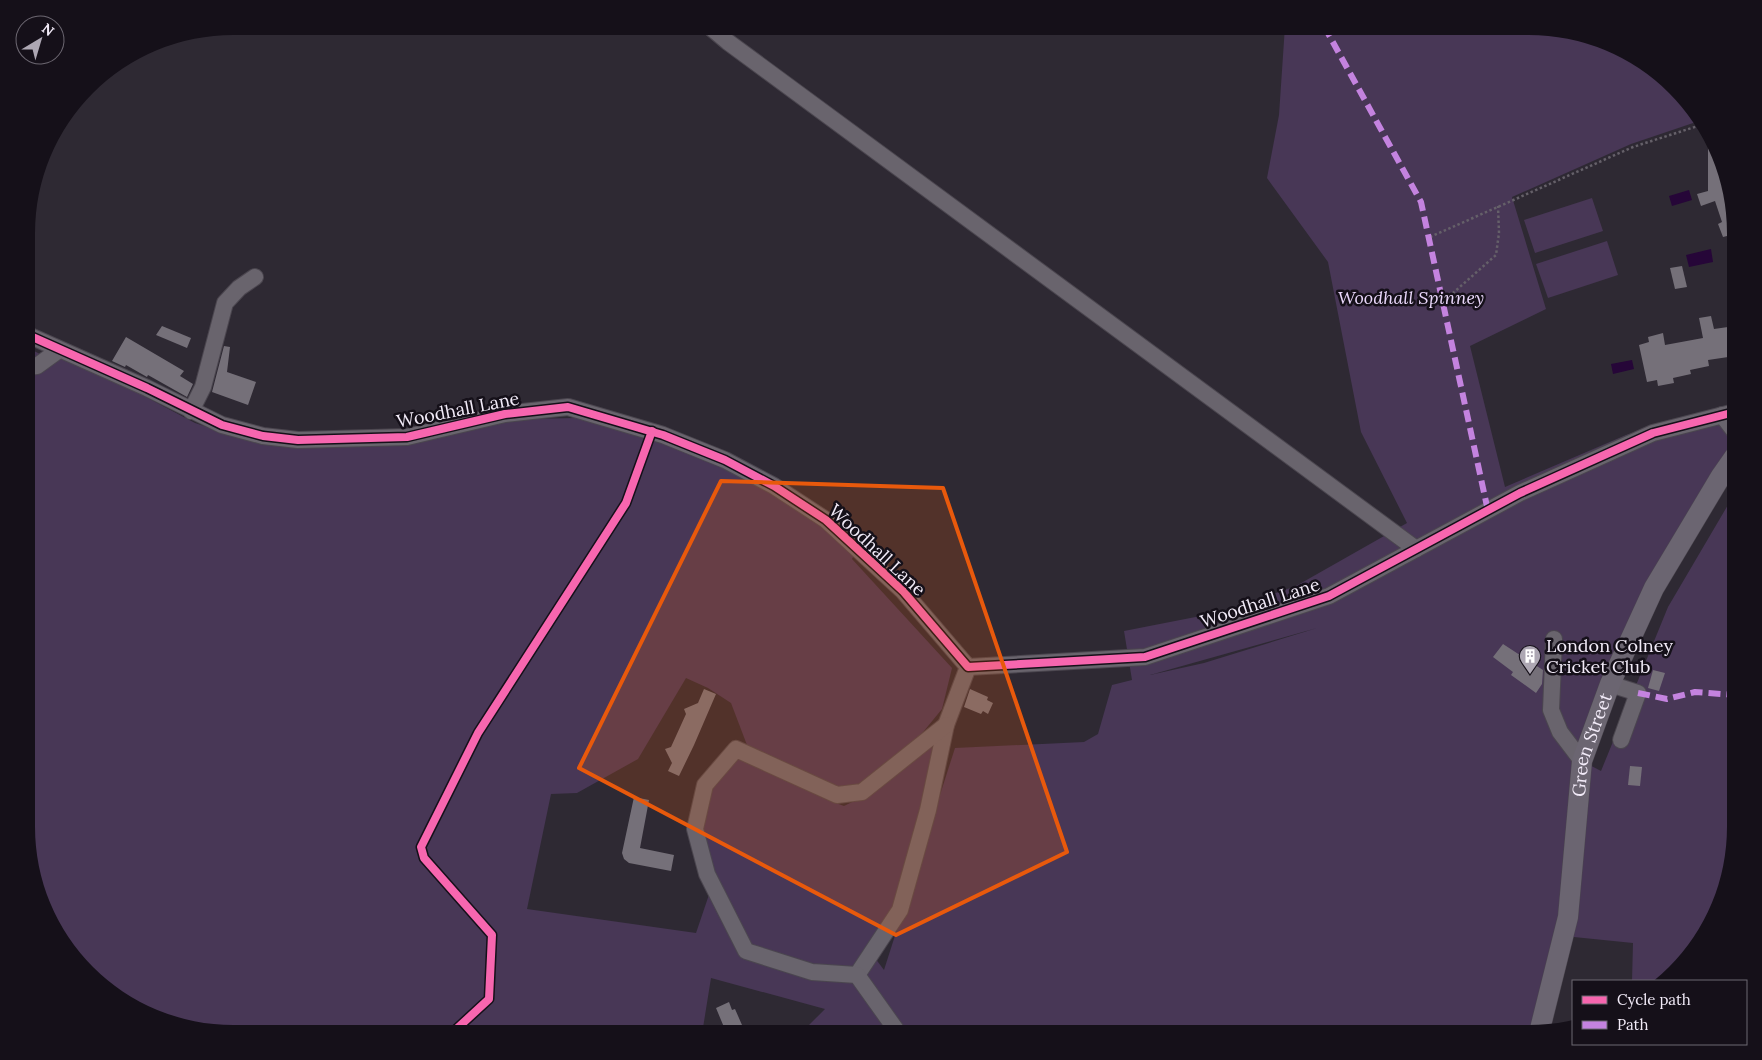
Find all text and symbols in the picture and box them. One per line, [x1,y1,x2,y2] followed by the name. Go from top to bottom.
[15,15,65,65] north arrow
[38,19,58,40] text: N
[1338,286,1484,309] park label: Woodhall Spinney
[395,386,521,433] street label: Woodhall Lane
[824,499,931,601] street label: Woodhall Lane
[1197,572,1323,633] street label: Woodhall Lane
[1546,634,1673,678] place label: London Colney Cricket Club
[1518,644,1542,675] building icon: London Colney Cricket Club
[1567,690,1617,798] street label: Green Street
[1572,980,1747,1045] legend
[1617,990,1691,1009] text: Cycle path
[1617,1015,1648,1034] text: Path

